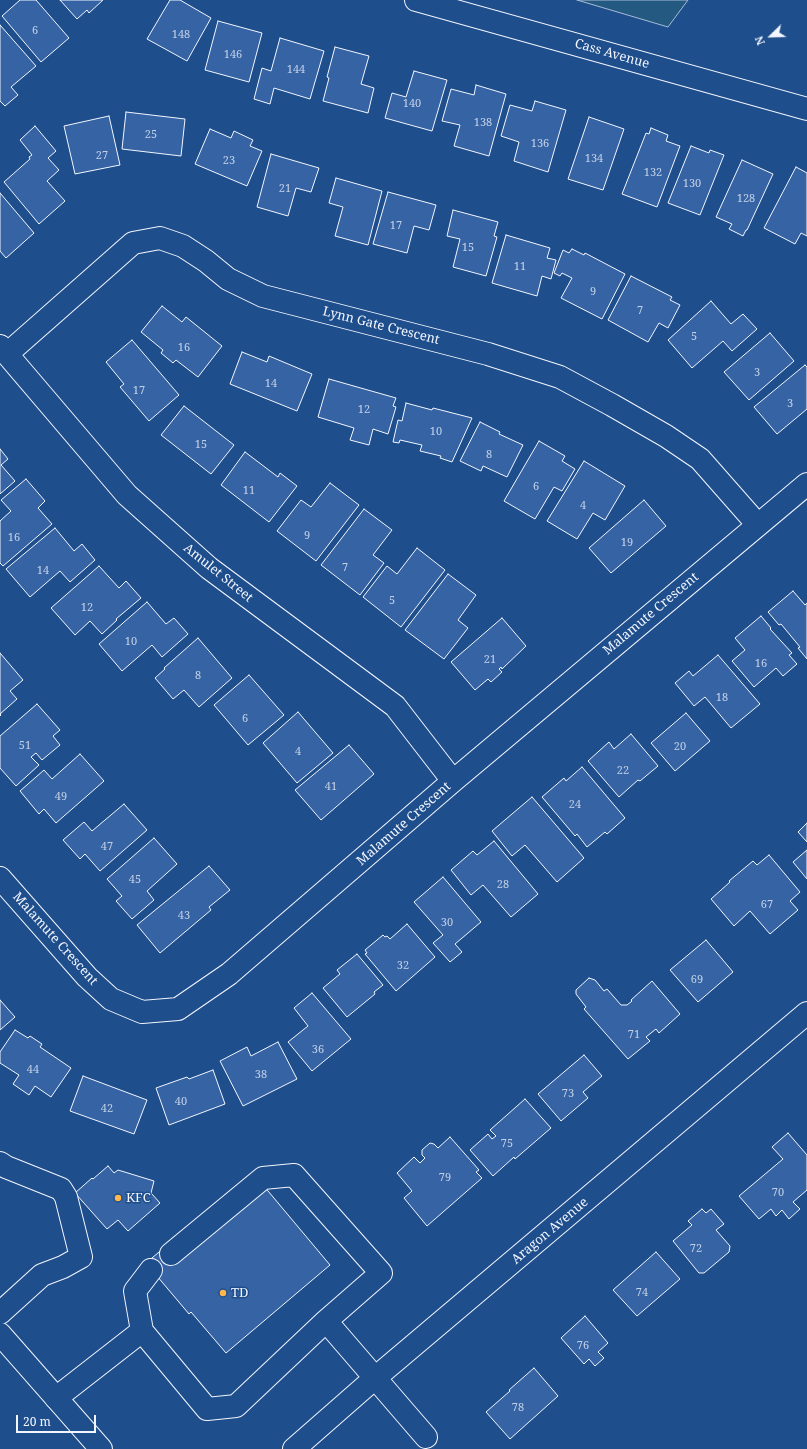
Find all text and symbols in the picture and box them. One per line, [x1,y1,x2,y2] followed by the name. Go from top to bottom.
[751,16,791,56] north arrow
[32,24,38,38] house number: 6
[172,28,190,42] house number: 148
[751,34,768,48] text: N
[573,36,651,72] street label: Cass Avenue
[224,48,242,62] house number: 146
[287,63,305,77] house number: 144
[403,97,421,111] house number: 140
[474,116,492,130] house number: 138
[145,128,157,142] house number: 25
[531,137,549,151] house number: 136
[96,149,108,163] house number: 27
[585,152,603,166] house number: 134
[223,154,235,168] house number: 23
[644,166,662,180] house number: 132
[683,177,701,191] house number: 130
[279,182,291,196] house number: 21
[737,192,755,206] house number: 128
[390,219,402,233] house number: 17
[462,241,474,255] house number: 15
[514,260,526,274] house number: 11
[590,285,596,299] house number: 9
[321,304,441,348] street label: Lynn Gate Crescent
[637,304,643,318] house number: 7
[691,330,697,344] house number: 5
[178,341,190,355] house number: 16
[754,366,760,380] house number: 3
[265,377,277,391] house number: 14
[133,384,145,398] house number: 17
[787,397,793,411] house number: 3
[358,403,370,417] house number: 12
[430,425,442,439] house number: 10
[195,438,207,452] house number: 15
[486,448,492,462] house number: 8
[533,480,539,494] house number: 6
[243,484,255,498] house number: 11
[580,499,586,513] house number: 4
[304,529,310,543] house number: 9
[8,531,20,545] house number: 16
[621,536,633,550] house number: 19
[180,540,256,606] street label: Amulet Street
[342,561,348,575] house number: 7
[37,564,49,578] house number: 14
[600,570,702,658] street label: Malamute Crescent
[389,594,395,608] house number: 5
[81,601,93,615] house number: 12
[125,635,137,649] house number: 10
[484,653,496,667] house number: 21
[755,657,767,671] house number: 16
[195,669,201,683] house number: 8
[716,691,728,705] house number: 18
[242,712,248,726] house number: 6
[19,739,31,753] house number: 51
[674,740,686,754] house number: 20
[295,745,301,759] house number: 4
[617,764,629,778] house number: 22
[354,779,454,869] street label: Malamute Crescent
[325,780,337,794] house number: 41
[55,790,67,804] house number: 49
[569,798,581,812] house number: 24
[101,840,113,854] house number: 47
[129,873,141,887] house number: 45
[497,878,509,892] house number: 28
[9,889,101,989] street label: Malamute Crescent
[761,898,773,912] house number: 67
[178,909,190,923] house number: 43
[441,916,453,930] house number: 30
[397,959,409,973] house number: 32
[691,973,703,987] house number: 69
[628,1028,640,1042] house number: 71
[312,1043,324,1057] house number: 36
[27,1063,39,1077] house number: 44
[255,1068,267,1082] house number: 38
[562,1087,574,1101] house number: 73
[175,1095,187,1109] house number: 40
[101,1102,113,1116] house number: 42
[501,1137,513,1151] house number: 75
[439,1171,451,1185] house number: 79
[772,1186,784,1200] house number: 70
[126,1190,151,1206] place label: KFC
[113,1193,123,1203] marker: KFC
[509,1194,591,1268] street label: Aragon Avenue
[690,1242,702,1256] house number: 72
[231,1285,248,1301] place label: TD
[636,1286,648,1300] house number: 74
[218,1288,228,1298] marker: TD
[577,1339,589,1353] house number: 76
[512,1401,524,1415] house number: 78
[18,1407,98,1433] scale bar
[23,1413,51,1430] text: 20 m

